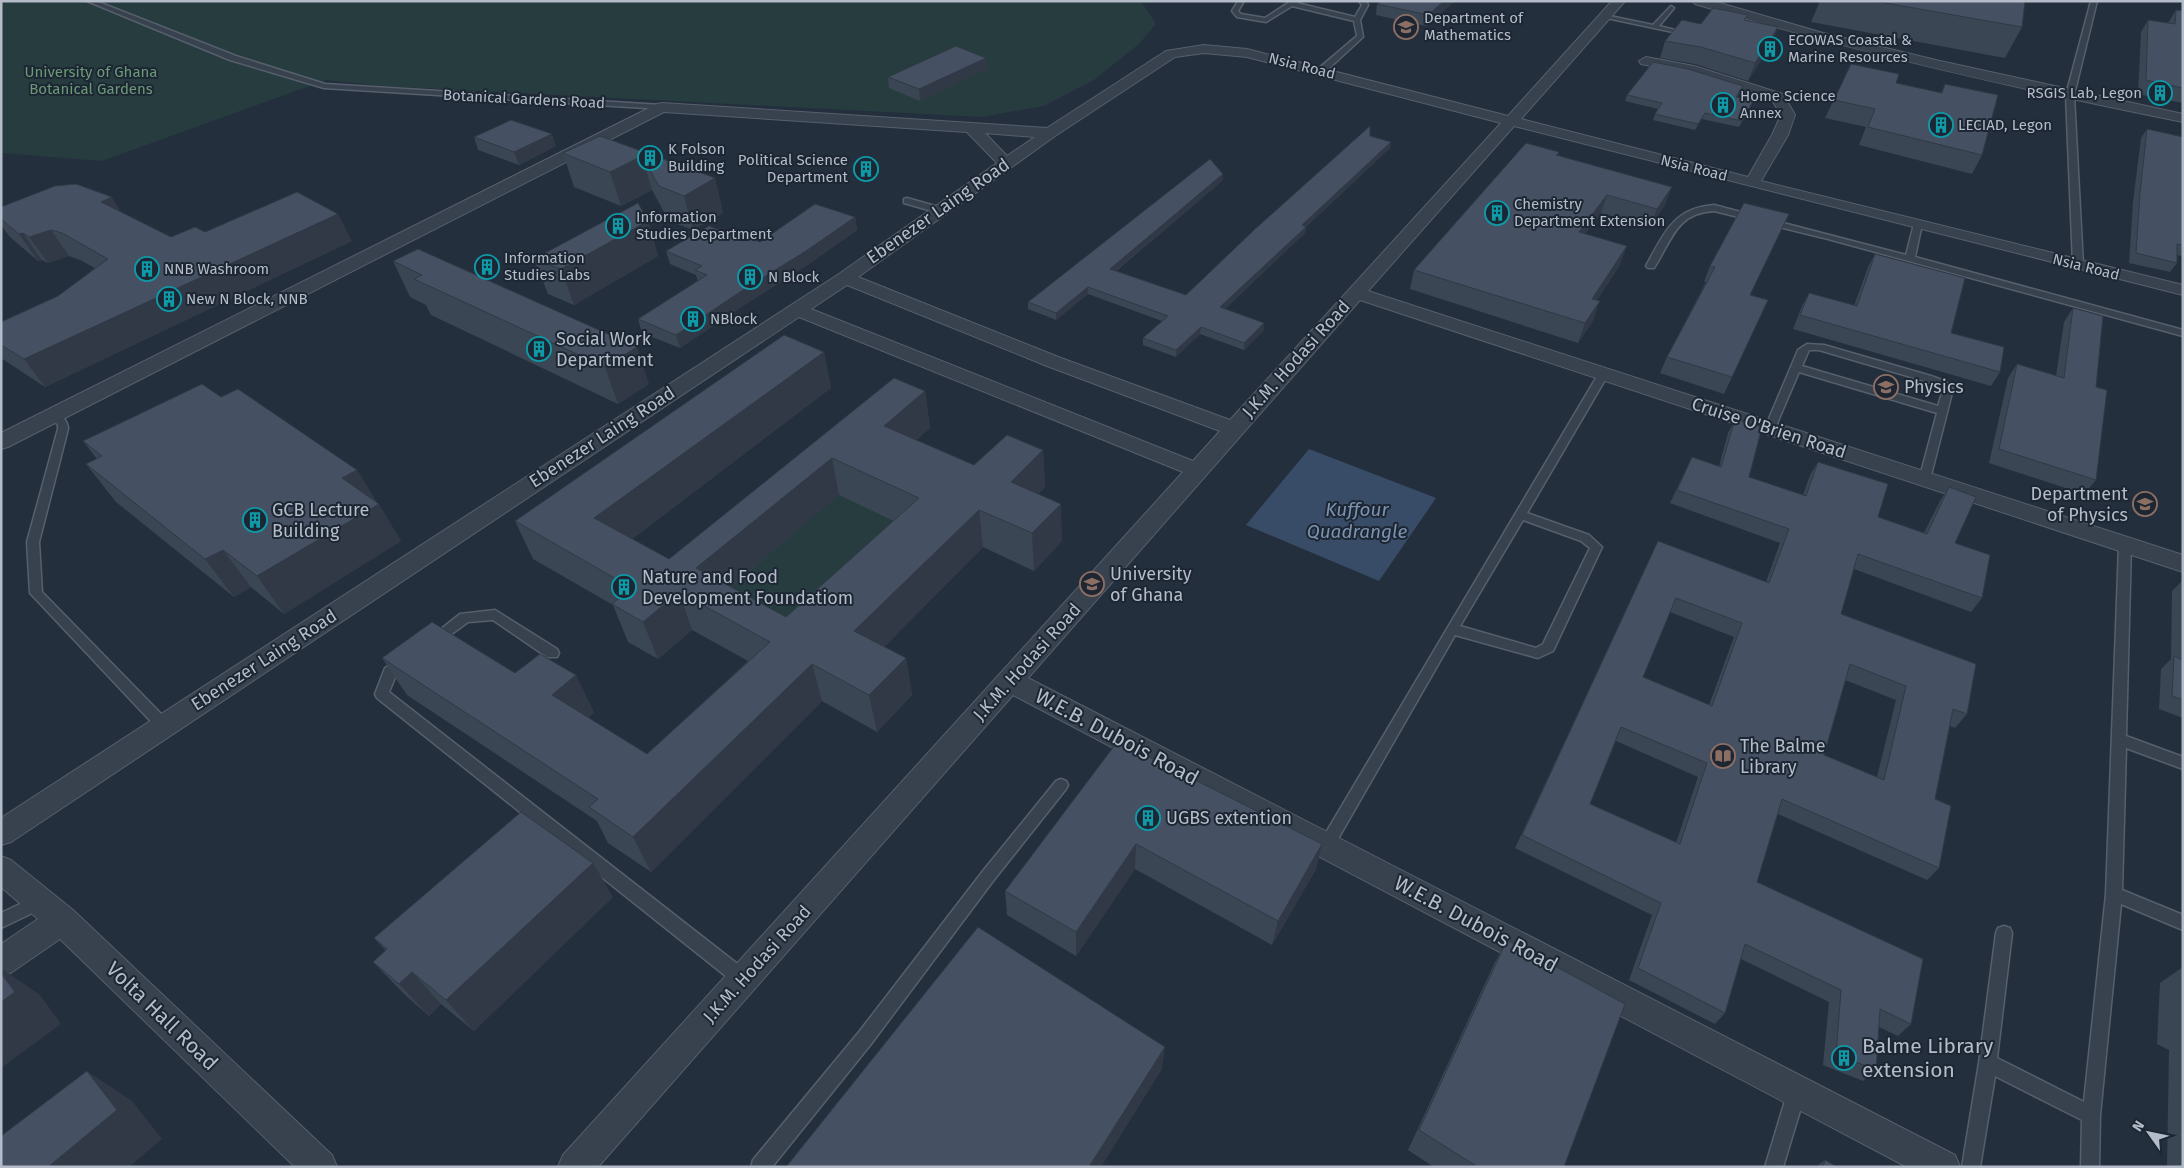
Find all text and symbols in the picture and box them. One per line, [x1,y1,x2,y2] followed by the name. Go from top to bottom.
[1424,9,1524,44] place label: Department of Mathematics
[1393,14,1419,40] school or university icon: Department of Mathematics
[1788,31,1912,66] place label: ECOWAS Coastal & Marine Resources
[1757,36,1783,62] building icon: ECOWAS Coastal & Marine Resources
[1267,49,1337,83] street label: Nsia Road
[24,63,158,98] park label: University of Ghana Botanical Gardens
[2147,80,2173,106] building icon: RSGIS Lab, Legon
[2027,84,2142,102] place label: RSGIS Lab, Legon
[443,86,605,112] street label: Botanical Gardens Road
[1740,87,1836,122] place label: Home Science Annex
[1710,92,1736,118] building icon: Home Science Annex
[1928,112,1954,138] building icon: LECIAD, Legon
[1958,116,2052,134] place label: LECIAD, Legon
[668,140,725,175] place label: K Folson Building
[637,145,663,171] building icon: K Folson Building
[738,151,849,186] place label: Political Science Department
[1659,151,1729,185] street label: Nsia Road
[862,153,1014,269] street label: Ebenezer Laing Road
[853,156,879,182] building icon: Political Science Department
[1514,195,1665,230] place label: Chemistry Department Extension
[1484,200,1510,226] building icon: Chemistry Department Extension
[636,208,772,243] place label: Information Studies Department
[605,213,631,239] building icon: Information Studies Department
[504,249,590,284] place label: Information Studies Labs
[2051,250,2121,284] street label: Nsia Road
[474,254,500,280] building icon: Information Studies Labs
[134,256,160,282] building icon: NNB Washroom
[164,260,269,278] place label: NNB Washroom
[737,264,763,290] building icon: N Block
[768,268,820,286] place label: N Block
[156,286,182,312] building icon: New N Block, NNB
[186,290,308,308] place label: New N Block, NNB
[1237,296,1355,422] street label: J.K.M. Hodasi Road
[680,306,706,332] building icon: NBlock
[710,310,758,328] place label: NBlock
[556,328,654,371] place label: Social Work Department
[526,336,552,362] building icon: Social Work Department
[1873,374,1899,400] school or university icon: Physics
[1904,376,1964,398] place label: Physics
[525,382,679,492] street label: Ebenezer Laing Road
[1689,393,1849,463] street label: Cruise O'Brien Road
[2031,483,2128,526] place label: Department of Physics
[2132,491,2158,517] school or university icon: Department of Physics
[1307,498,1407,543] water label: Kuffour Quadrangle
[272,499,369,542] place label: GCB Lecture Building
[242,507,268,533] building icon: GCB Lecture Building
[1110,563,1192,606] place label: University of Ghana
[642,566,853,609] place label: Nature and Food Development Foundatiom
[1079,571,1105,597] school or university icon: University of Ghana
[611,574,637,600] building icon: Nature and Food Development Foundatiom
[968,599,1086,725] street label: J.K.M. Hodasi Road
[187,605,341,715] street label: Ebenezer Laing Road
[1031,683,1203,791] street label: W.E.B. Dubois Road
[1740,735,1826,778] place label: The Balme Library
[1710,743,1736,769] library icon: The Balme Library
[1135,805,1161,831] building icon: UGBS extention
[1166,807,1292,829] place label: UGBS extention
[1390,870,1562,978] street label: W.E.B. Dubois Road
[698,901,816,1027] street label: J.K.M. Hodasi Road
[101,956,223,1076] street label: Volta Hall Road
[1862,1033,1994,1083] place label: Balme Library extension
[1831,1045,1857,1071] building icon: Balme Library extension
[2124,1108,2174,1158] north arrow
[2129,1118,2148,1135] text: N

